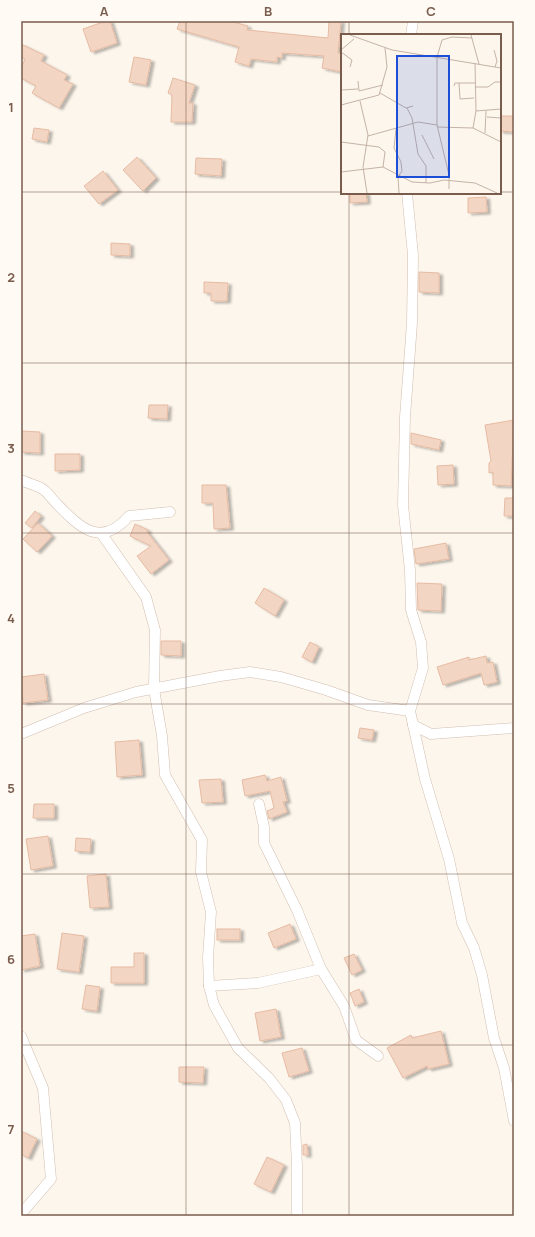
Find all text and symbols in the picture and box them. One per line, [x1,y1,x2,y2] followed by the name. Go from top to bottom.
[100,2,109,20] text: A
[264,2,272,20] text: B
[426,2,436,20] text: C
[341,34,501,194] inset map
[8,98,14,116] text: 1
[7,268,15,286] text: 2
[7,439,15,457] text: 3
[7,609,15,627] text: 4
[7,779,15,797] text: 5
[7,950,15,968] text: 6
[8,1120,15,1138] text: 7

